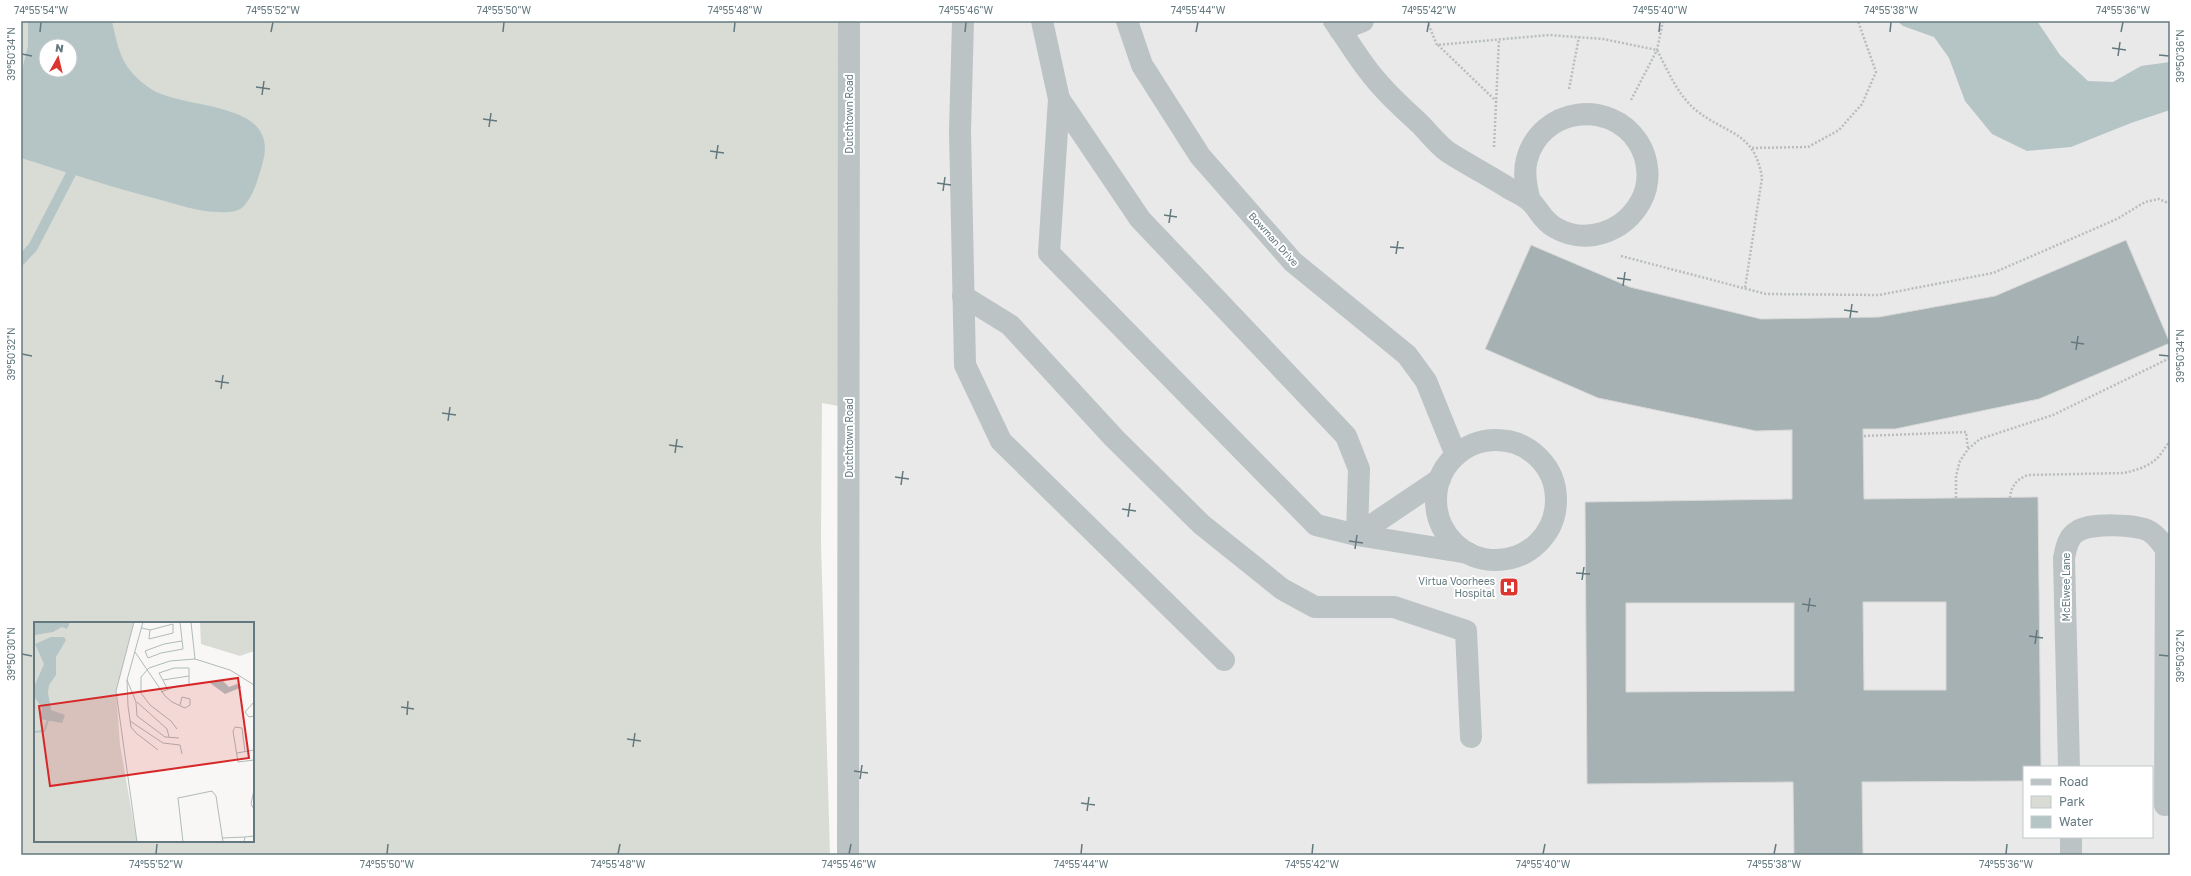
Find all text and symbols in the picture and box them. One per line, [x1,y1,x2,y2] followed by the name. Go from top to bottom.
[14,4,68,16] text: 74°55'54"W
[246,4,300,16] text: 74°55'52"W
[477,4,532,16] text: 74°55'50"W
[708,4,763,16] text: 74°55'48"W
[939,4,994,16] text: 74°55'46"W
[1171,4,1226,16] text: 74°55'44"W
[1402,4,1456,16] text: 74°55'42"W
[1633,4,1688,16] text: 74°55'40"W
[1864,4,1919,16] text: 74°55'38"W
[2096,4,2150,16] text: 74°55'36"W
[5,27,17,81] text: 39°50'34"N
[2174,29,2186,83] text: 39°50'36"N
[38,38,78,78] north arrow
[54,41,65,55] text: N
[843,74,855,154] street label: Dutchtown Road
[1247,209,1302,269] street label: Bowman Drive
[5,327,17,381] text: 39°50'32"N
[2174,329,2186,383] text: 39°50'34"N
[843,398,855,478] street label: Dutchtown Road
[2060,552,2072,621] street label: McElwee Lane
[1418,575,1495,599] place label: Virtua Voorhees Hospital
[1498,576,1520,598] hospital icon: Virtua Voorhees Hospital
[34,622,254,842] inset map
[5,627,17,681] text: 39°50'30"N
[2174,629,2186,683] text: 39°50'32"N
[2023,766,2153,838] legend
[2059,774,2088,789] text: Road
[2059,794,2085,809] text: Park
[2059,814,2093,829] text: Water
[129,858,183,870] text: 74°55'52"W
[360,858,415,870] text: 74°55'50"W
[591,858,646,870] text: 74°55'48"W
[822,858,877,870] text: 74°55'46"W
[1054,858,1109,870] text: 74°55'44"W
[1285,858,1339,870] text: 74°55'42"W
[1516,858,1571,870] text: 74°55'40"W
[1747,858,1802,870] text: 74°55'38"W
[1979,858,2033,870] text: 74°55'36"W

